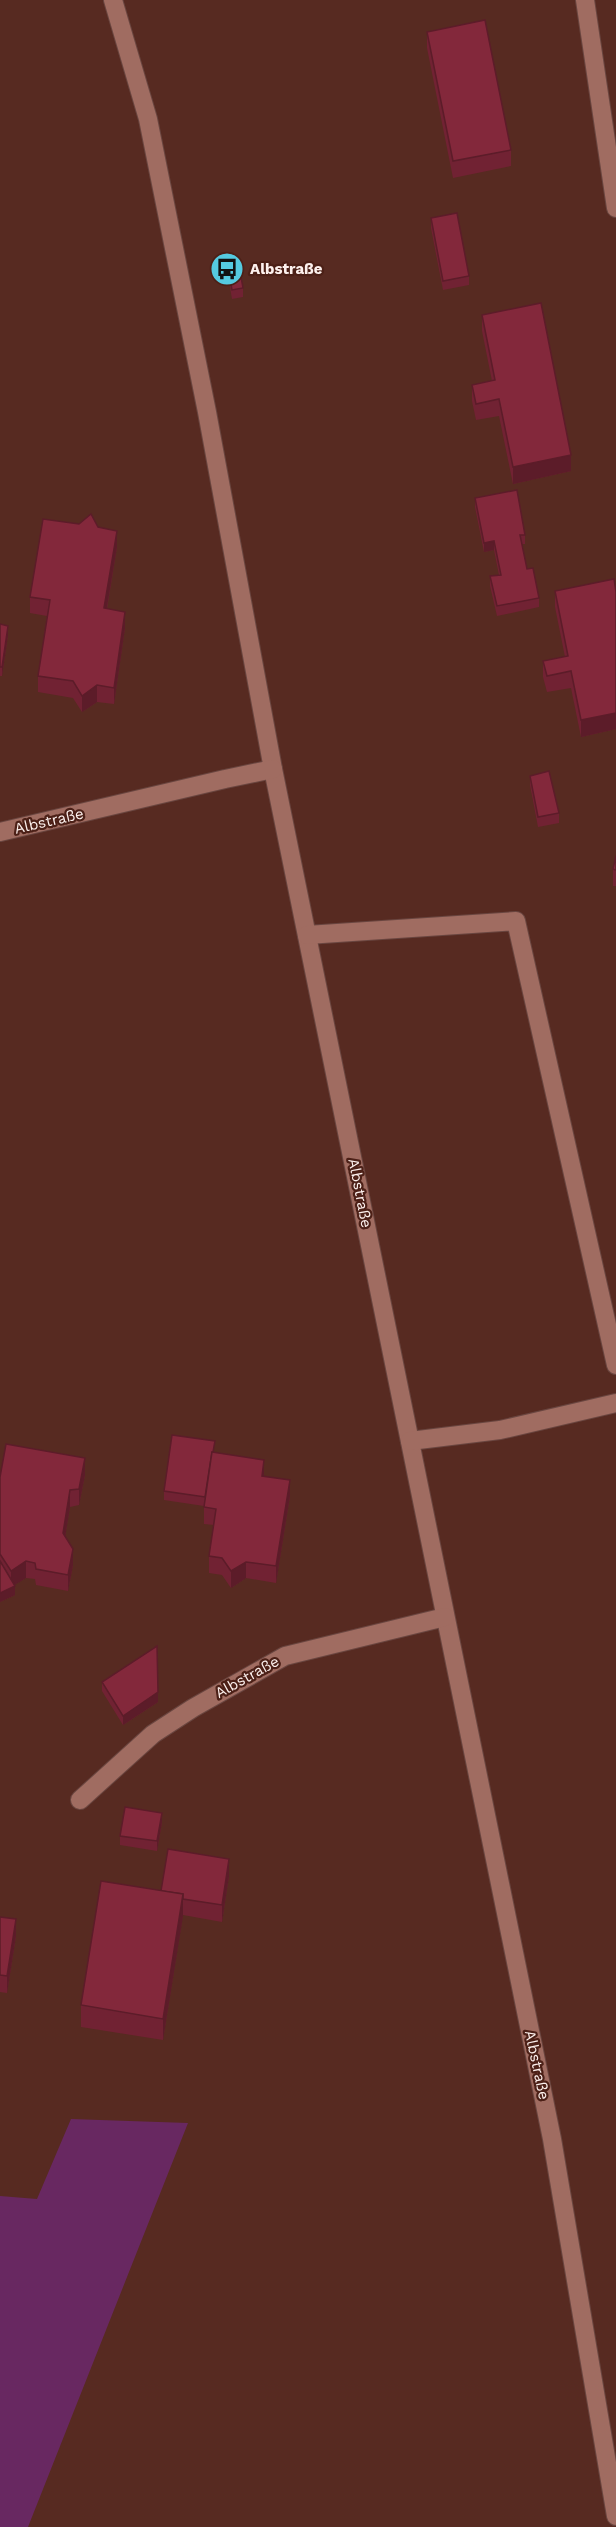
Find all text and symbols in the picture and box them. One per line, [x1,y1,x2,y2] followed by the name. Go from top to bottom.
[209,251,245,287] bus stop icon: Albstraße
[250,260,323,278] place label: Albstraße
[13,804,85,838] street label: Albstraße
[344,1157,376,1229] street label: Albstraße
[212,1652,282,1702] street label: Albstraße
[521,2029,553,2101] street label: Albstraße

